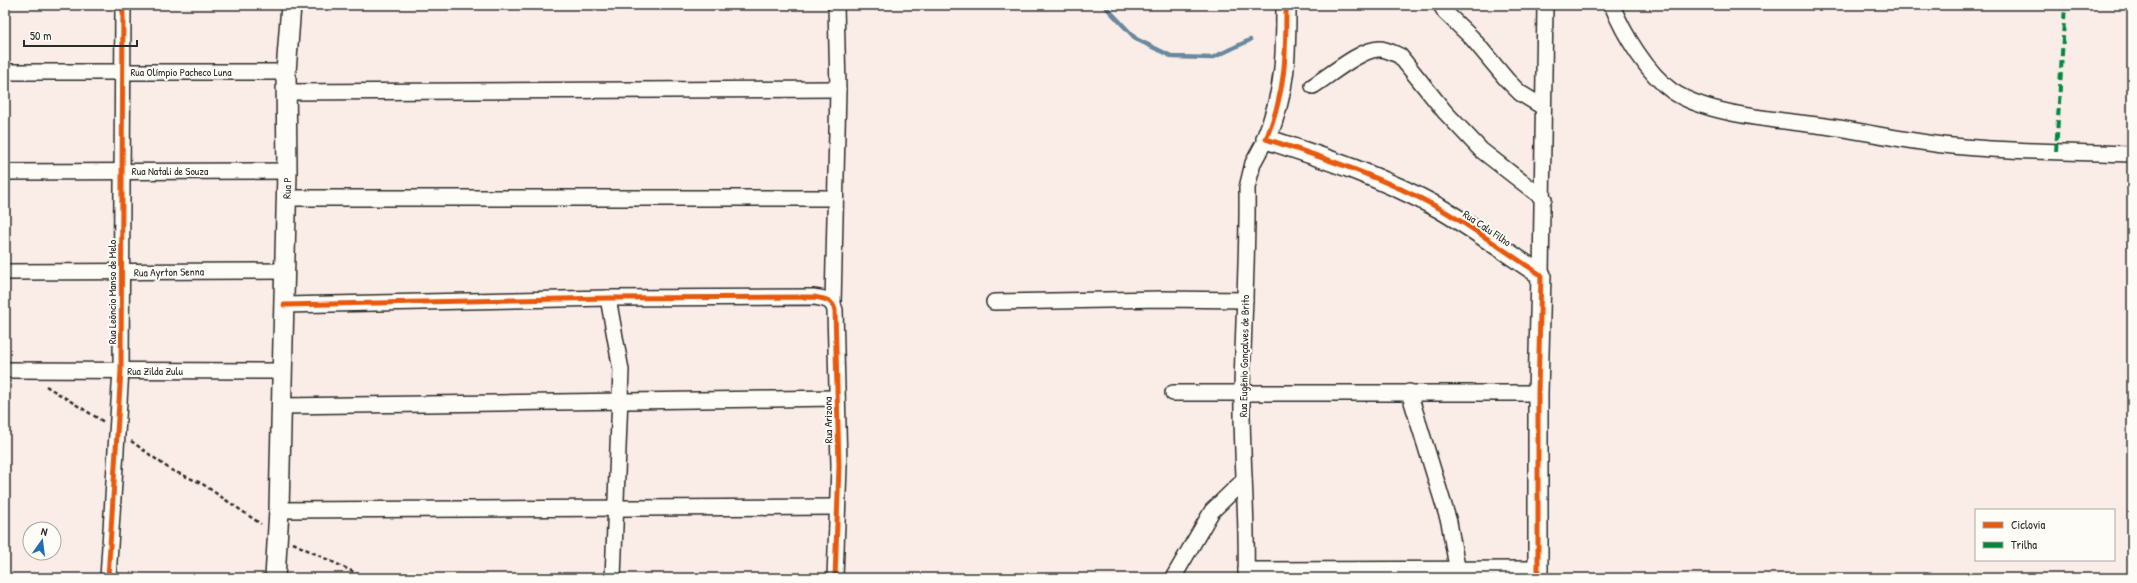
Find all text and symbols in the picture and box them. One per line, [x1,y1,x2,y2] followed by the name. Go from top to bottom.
[24,22,137,48] scale bar
[30,27,51,44] text: 50 m
[130,65,232,79] street label: Rua Olímpio Pacheco Luna
[132,164,209,178] street label: Rua Natali de Souza
[280,177,294,199] street label: Rua P
[1460,207,1514,249] street label: Rua Calu Filho
[105,239,119,344] street label: Rua Leôncio Manso de Melo
[134,264,205,280] street label: Rua Ayrton Senna
[1236,294,1252,417] street label: Rua Eugênio Gonçalves de Brito
[127,364,183,378] street label: Rua Zilda Zulu
[821,396,835,443] street label: Rua Arizona
[1975,509,2115,561] legend
[2011,516,2045,533] text: Ciclovia
[22,521,62,561] north arrow
[40,524,49,539] text: N
[2011,536,2037,553] text: Trilha

